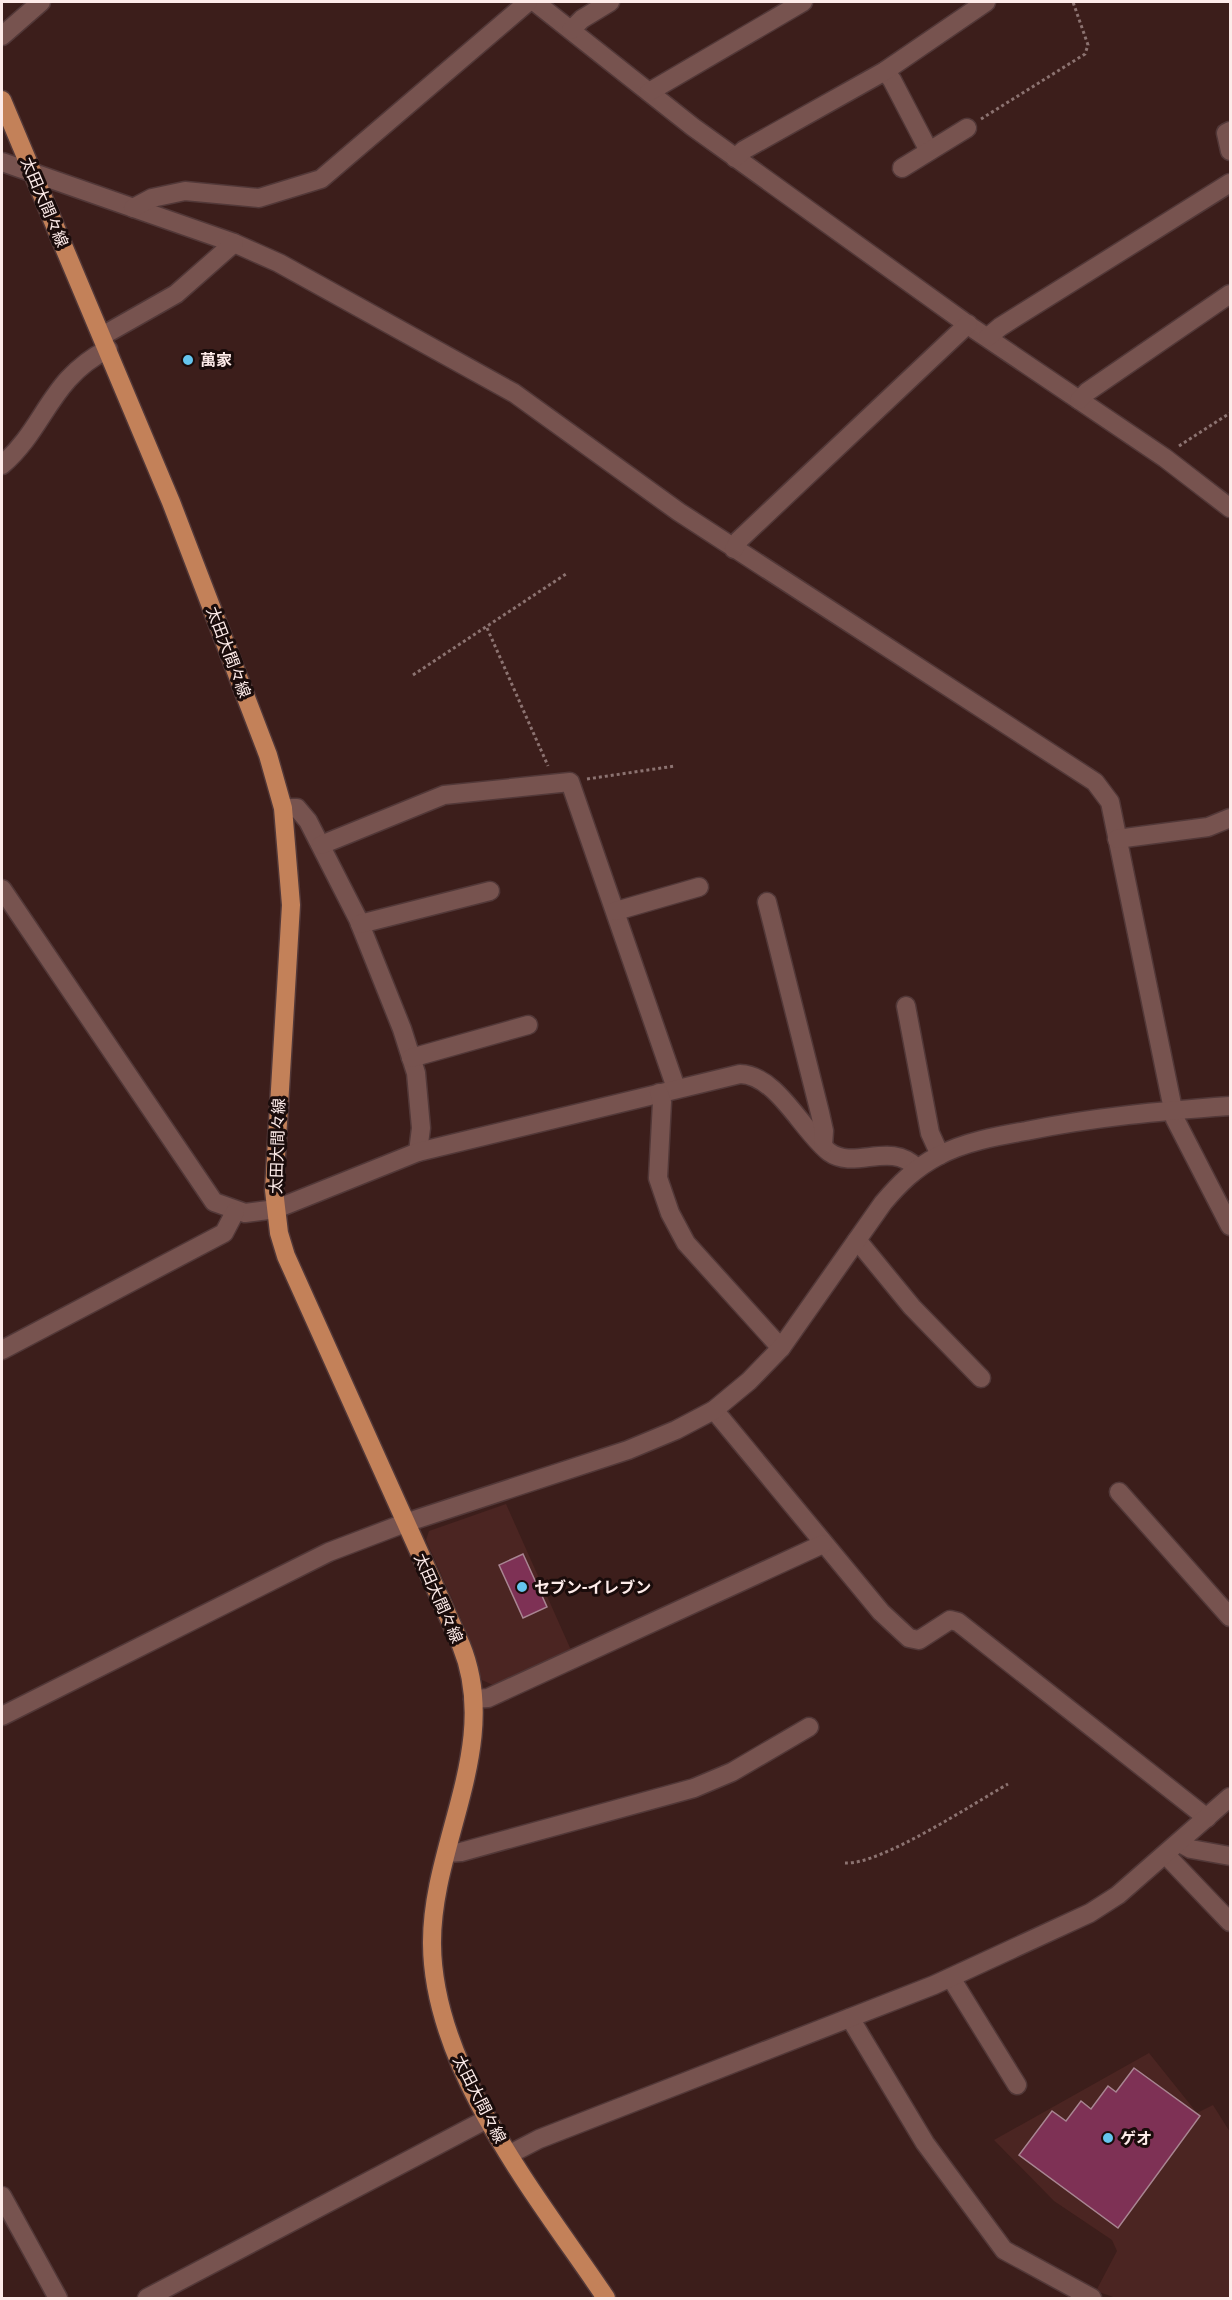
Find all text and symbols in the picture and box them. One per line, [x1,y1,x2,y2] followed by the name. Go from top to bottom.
[18,154,72,250] street label: 太田大間々線
[200,351,232,369] place label: 萬家
[181,353,195,367] marker: 萬家
[203,604,255,700] street label: 太田大間々線
[266,1098,288,1194] street label: 太田大間々線
[411,1550,467,1646] street label: 太田大間々線
[534,1578,651,1596] place label: セブン-イレブン
[515,1580,529,1594] marker: セブン-イレブン
[450,2052,510,2146] street label: 太田大間々線
[1120,2129,1152,2147] place label: ゲオ
[1101,2131,1115,2145] marker: ゲオ

